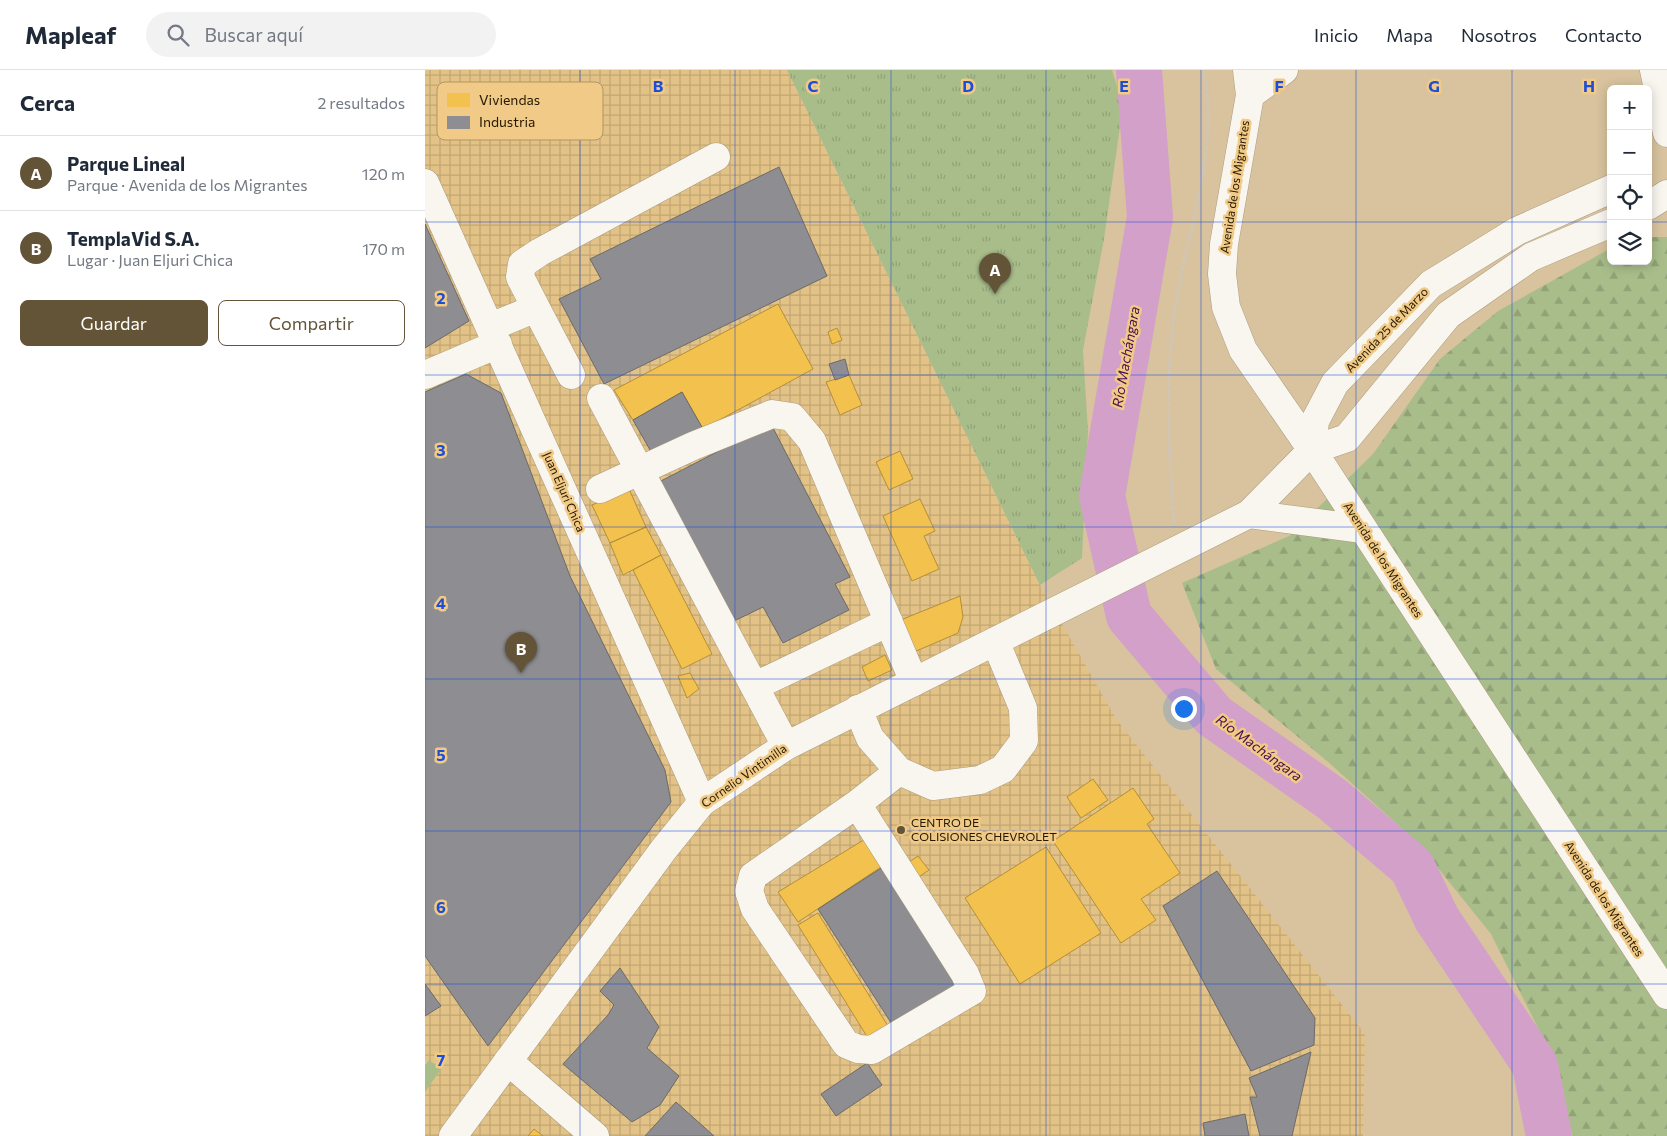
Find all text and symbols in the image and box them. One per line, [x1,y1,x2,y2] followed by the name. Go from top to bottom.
[146,12,496,57] search box
[25,20,116,49] text: Mapleaf
[164,21,192,49] icon: search
[204,23,303,46] text: Buscar aquí
[1314,24,1358,46] text: Inicio
[1386,24,1433,46] text: Mapa
[1461,24,1537,46] text: Nosotros
[1565,24,1642,46] text: Contacto
[653,76,664,95] text: B
[808,76,819,95] text: C
[962,76,974,95] text: D
[1119,76,1129,95] text: E
[1274,76,1284,95] text: F
[1428,76,1440,95] text: G
[1583,76,1595,95] text: H
[437,82,603,140] legend
[1607,85,1652,265] map controls
[1607,85,1652,130] button: +
[20,90,75,115] text: Cerca
[479,91,540,108] text: Viviendas
[317,93,405,112] text: 2 resultados
[479,113,535,130] text: Industria
[1217,119,1251,254] street label: Avenida de los Migrantes
[1607,130,1652,175] button: −
[67,152,185,175] text: Parque Lineal
[30,164,42,183] text: A
[362,164,405,183] text: 120 m
[67,175,308,194] text: Parque · Avenida de los Migrantes
[1607,175,1652,220] button: locate
[1607,220,1652,265] button: layers
[67,227,200,250] text: TemplaVid S.A.
[31,239,41,258] text: B
[362,239,405,258] text: 170 m
[67,250,233,269] text: Lugar · Juan Eljuri Chica
[979,253,1011,294] pin: A
[1342,284,1430,375] street label: Avenida 25 de Marzo
[436,288,446,307] text: 2
[20,300,208,346] button: Guardar
[218,300,405,346] button: Compartir
[1108,305,1143,409] water label: Río Machángara
[436,440,446,459] text: 3
[540,449,589,534] street label: Juan Eljuri Chica
[1341,499,1426,620] street label: Avenida de los Migrantes
[436,593,446,612] text: 4
[505,632,537,673] pin: B
[1171,696,1197,722] your location
[1213,711,1306,785] water label: Río Machángara
[698,740,789,810] street label: Cornelio Vintimilla
[436,745,446,764] text: 5
[911,815,1057,843] place label: CENTRO DE COLISIONES CHEVROLET
[895,824,907,836] marker: CENTRO DE COLISIONES CHEVROLET
[1562,838,1647,959] street label: Avenida de los Migrantes
[436,897,446,916] text: 6
[437,1050,446,1069] text: 7

